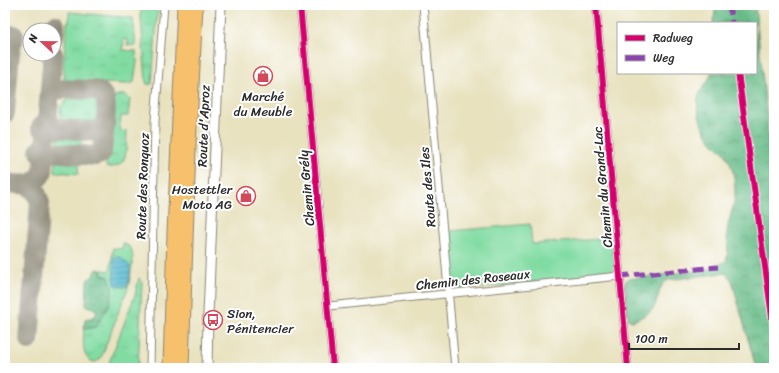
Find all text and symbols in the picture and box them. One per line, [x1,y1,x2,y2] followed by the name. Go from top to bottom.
[22,22,62,62] north arrow
[617,22,757,74] legend
[653,27,693,49] text: Radweg
[23,31,44,46] text: N
[653,47,674,69] text: Weg
[252,65,274,87] shop icon: Marché du Meuble
[191,84,216,167] street label: Route d'Aproz
[234,85,293,123] place label: Marché du Meuble
[586,125,619,249] street label: Chemin du Grand-Lac
[129,132,156,240] street label: Route des Ronquoz
[413,146,442,228] street label: Route des Iles
[292,149,321,227] street label: Chemin Grély
[172,178,233,216] place label: Hostettler Moto AG
[235,185,257,207] shop icon: Hostettler Moto AG
[415,262,532,297] street label: Chemin des Roseaux
[227,302,294,340] place label: Sion, Pénitencier
[202,309,224,331] bus stop icon: Sion, Pénitencier
[629,325,739,351] scale bar
[635,328,668,350] text: 100 m

